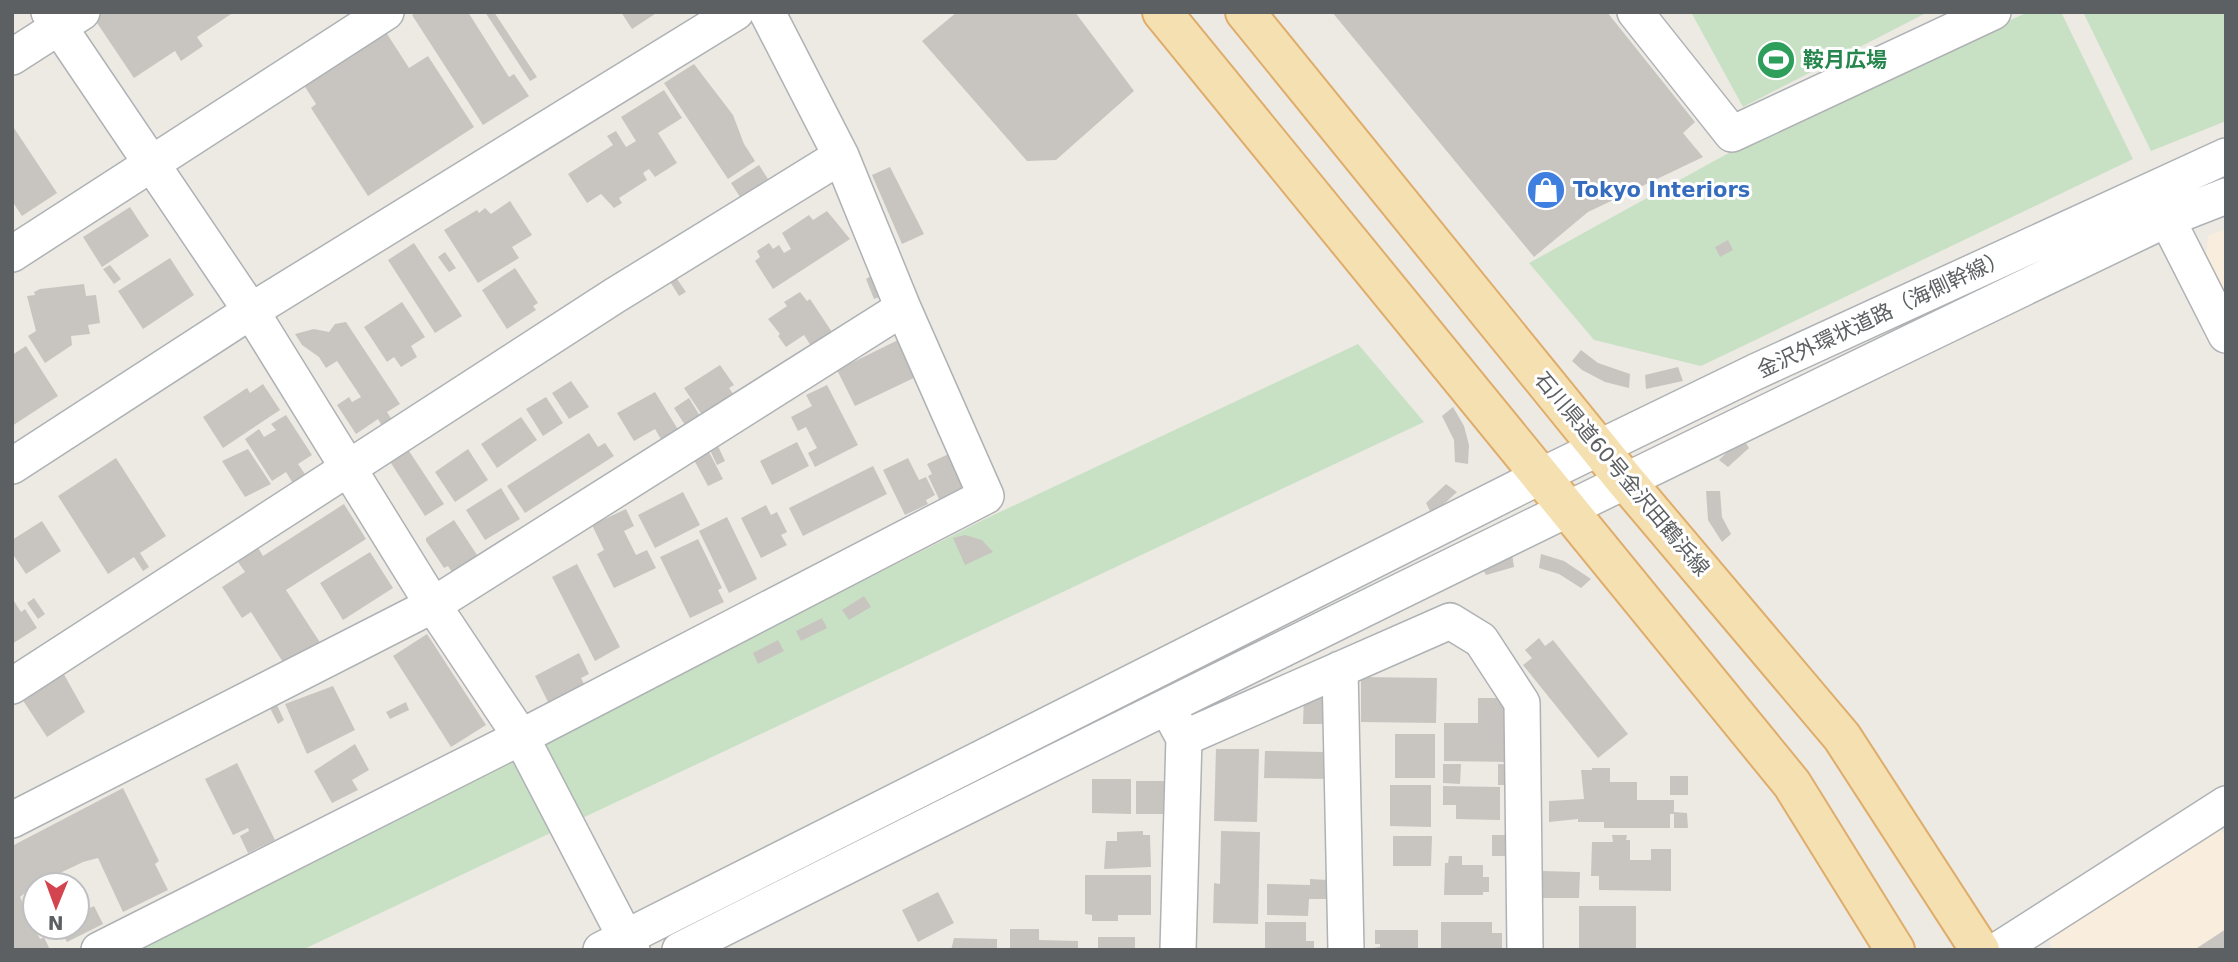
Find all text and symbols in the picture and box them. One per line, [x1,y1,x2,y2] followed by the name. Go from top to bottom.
[1755,39,1797,81] sports icon: 鞍月広場
[1803,48,1887,72] place label: 鞍月広場
[1525,169,1567,211] shop icon: Tokyo Interiors
[1573,178,1750,202] place label: Tokyo Interiors
[1753,245,2011,383] street label: 金沢外環状道路（海側幹線）
[1530,368,1714,580] street label: 石川県道60号金沢田鶴浜線
[21,871,91,941] north arrow
[48,912,64,934] text: N

